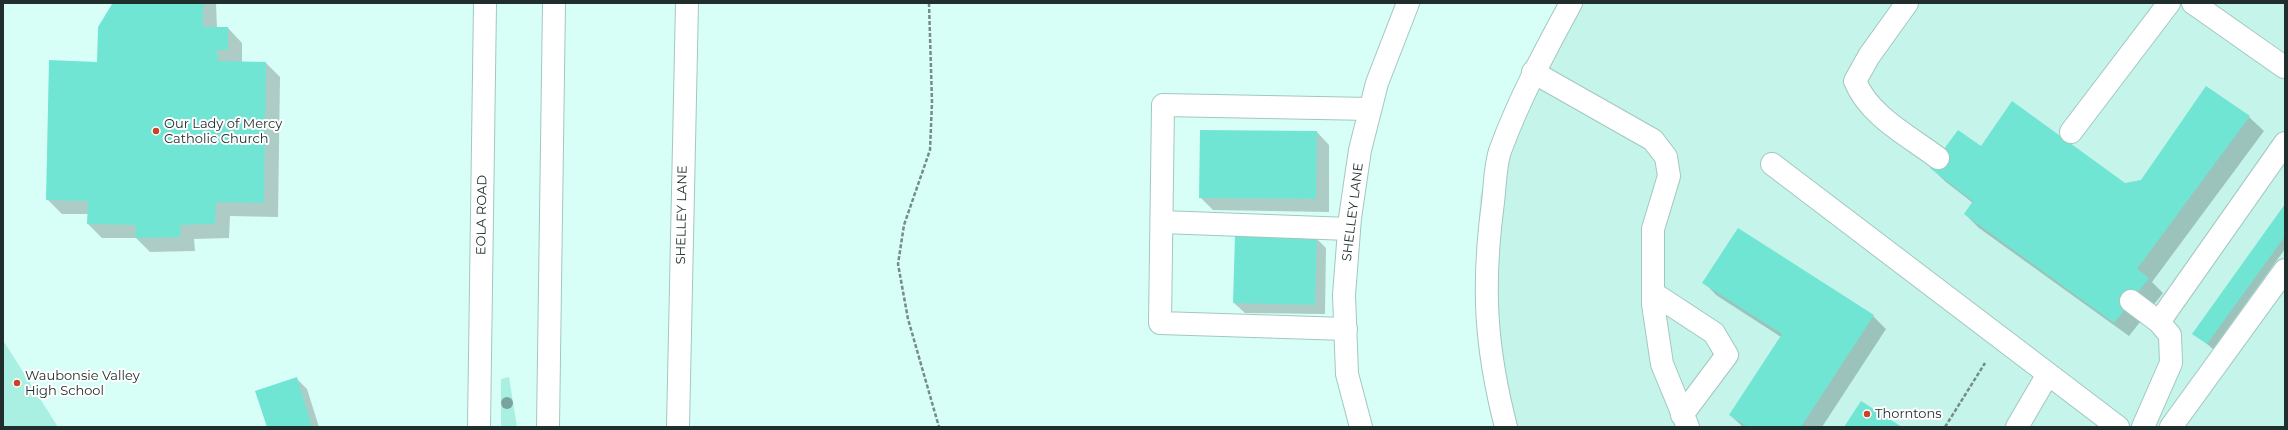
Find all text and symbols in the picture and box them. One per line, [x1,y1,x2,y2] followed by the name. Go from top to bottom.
[164,116,282,147] place label: Our Lady of Mercy Catholic Church
[151,126,161,136] marker: Our Lady of Mercy Catholic Church
[1339,162,1367,262] street label: SHELLEY LANE
[673,165,691,265] street label: SHELLEY LANE
[474,175,490,255] street label: EOLA ROAD
[25,368,140,399] place label: Waubonsie Valley High School
[12,378,22,388] marker: Waubonsie Valley High School
[1875,406,1942,422] place label: Thorntons
[1862,409,1872,419] marker: Thorntons

